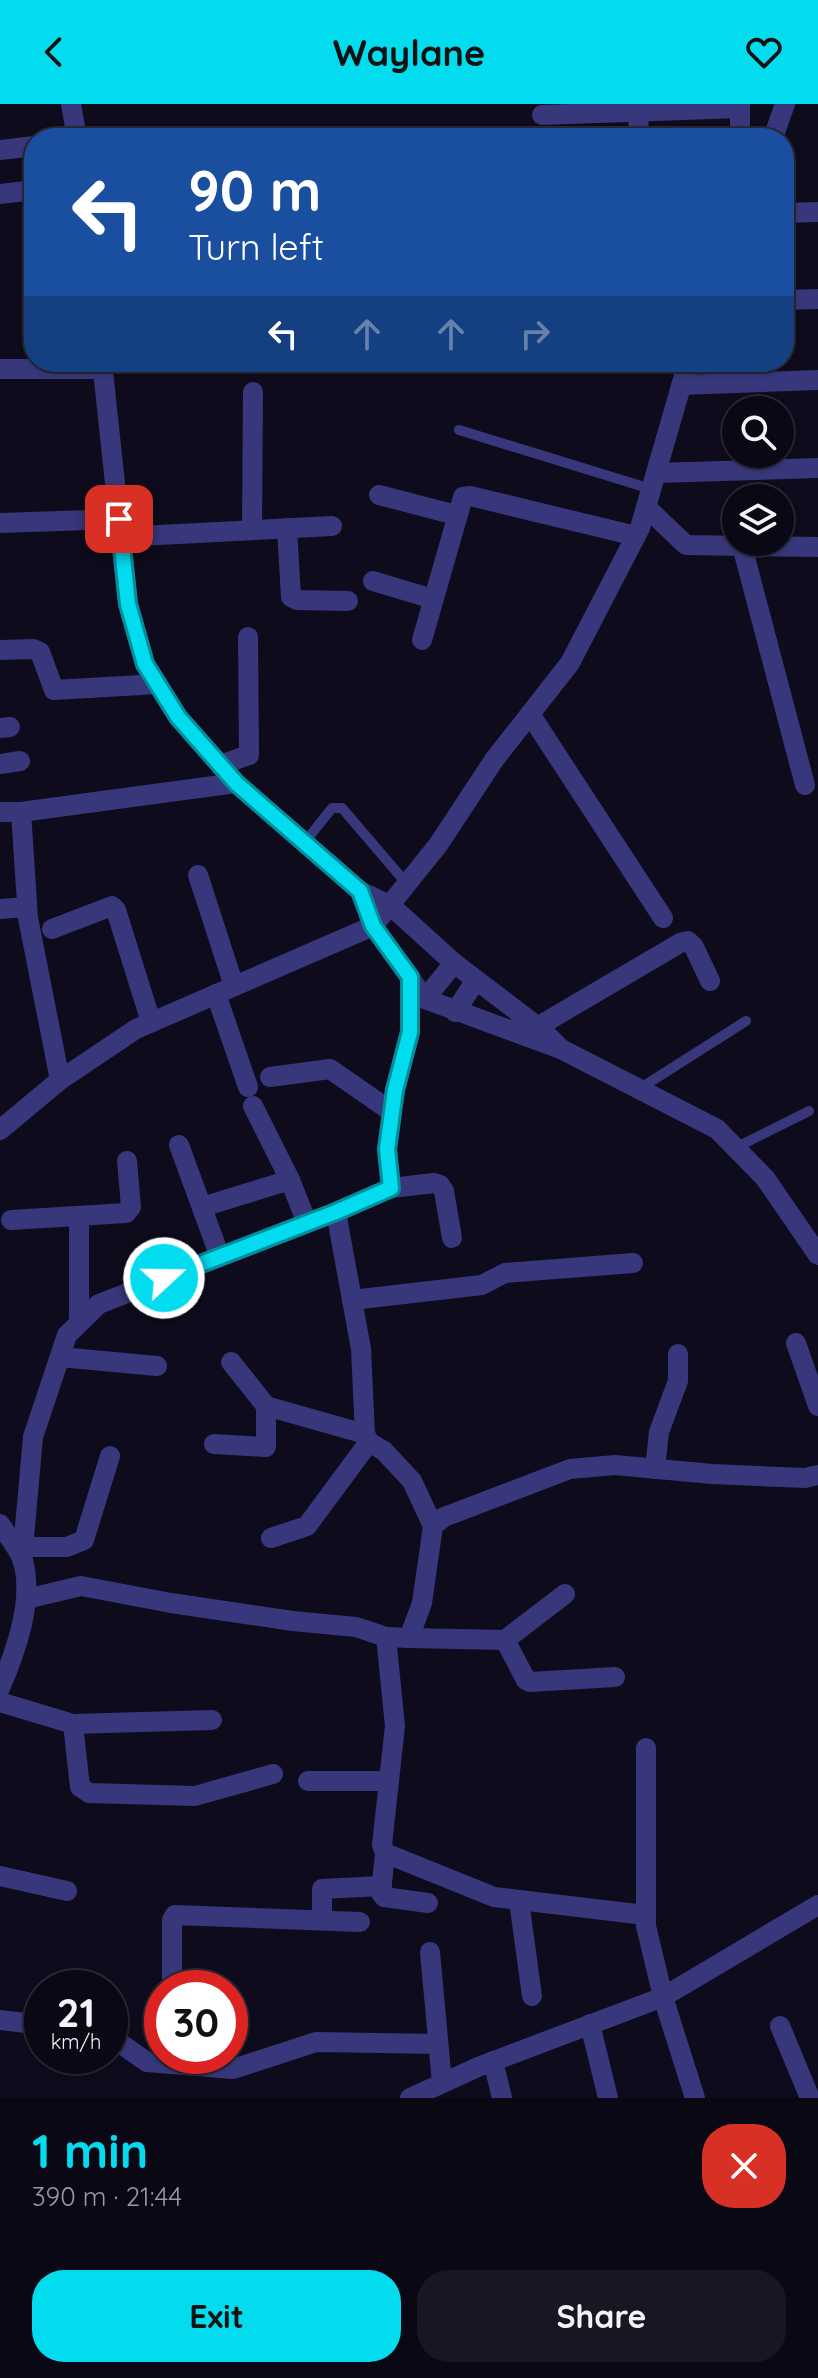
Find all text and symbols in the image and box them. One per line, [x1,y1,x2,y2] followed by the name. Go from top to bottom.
[32,30,76,74] icon: back
[333,30,485,75] text: Waylane
[742,30,786,74] icon: heart
[188,155,322,225] text: 90 m
[56,160,160,264] icon: left
[188,224,324,269] text: Turn left
[261,312,305,356] icon: left
[345,312,389,356] icon: ahead
[429,312,473,356] icon: ahead
[513,312,557,356] icon: right
[722,396,794,556] map controls
[722,396,794,468] button: search
[722,484,794,556] button: layers
[85,485,153,553] pin
[97,497,141,541] icon: arrive
[122,1236,206,1320] position arrow
[144,1970,248,2074] speed limit sign: 30
[57,1987,95,2037] text: 21
[51,2029,101,2054] text: km/h
[32,2120,148,2180] text: 1 min
[702,2124,786,2208] button: close
[32,2180,182,2213] text: 390 m · 21:44
[32,2270,401,2362] button: Exit
[417,2270,786,2362] button: Share

